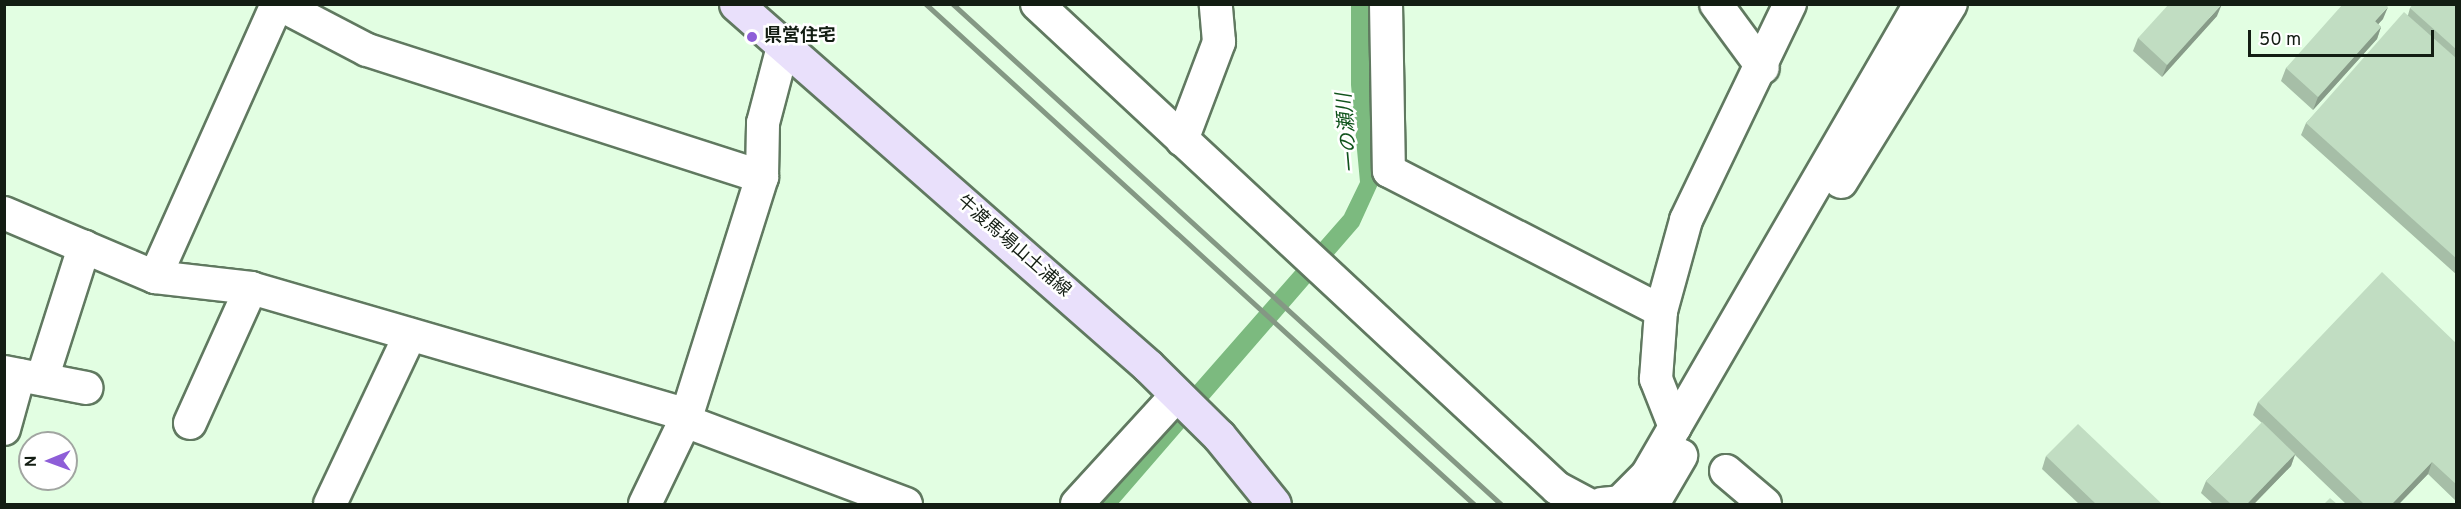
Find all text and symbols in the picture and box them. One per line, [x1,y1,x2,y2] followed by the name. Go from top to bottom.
[2251,18,2437,56] scale bar
[764,26,836,48] place label: 県営住宅
[2259,29,2301,52] text: 50 m
[745,30,759,44] marker: 県営住宅
[1334,92,1364,174] water label: 一の瀬川
[952,192,1074,302] street label: 牛渡馬場山土浦線
[18,431,78,491] north arrow
[22,455,42,467] text: N

